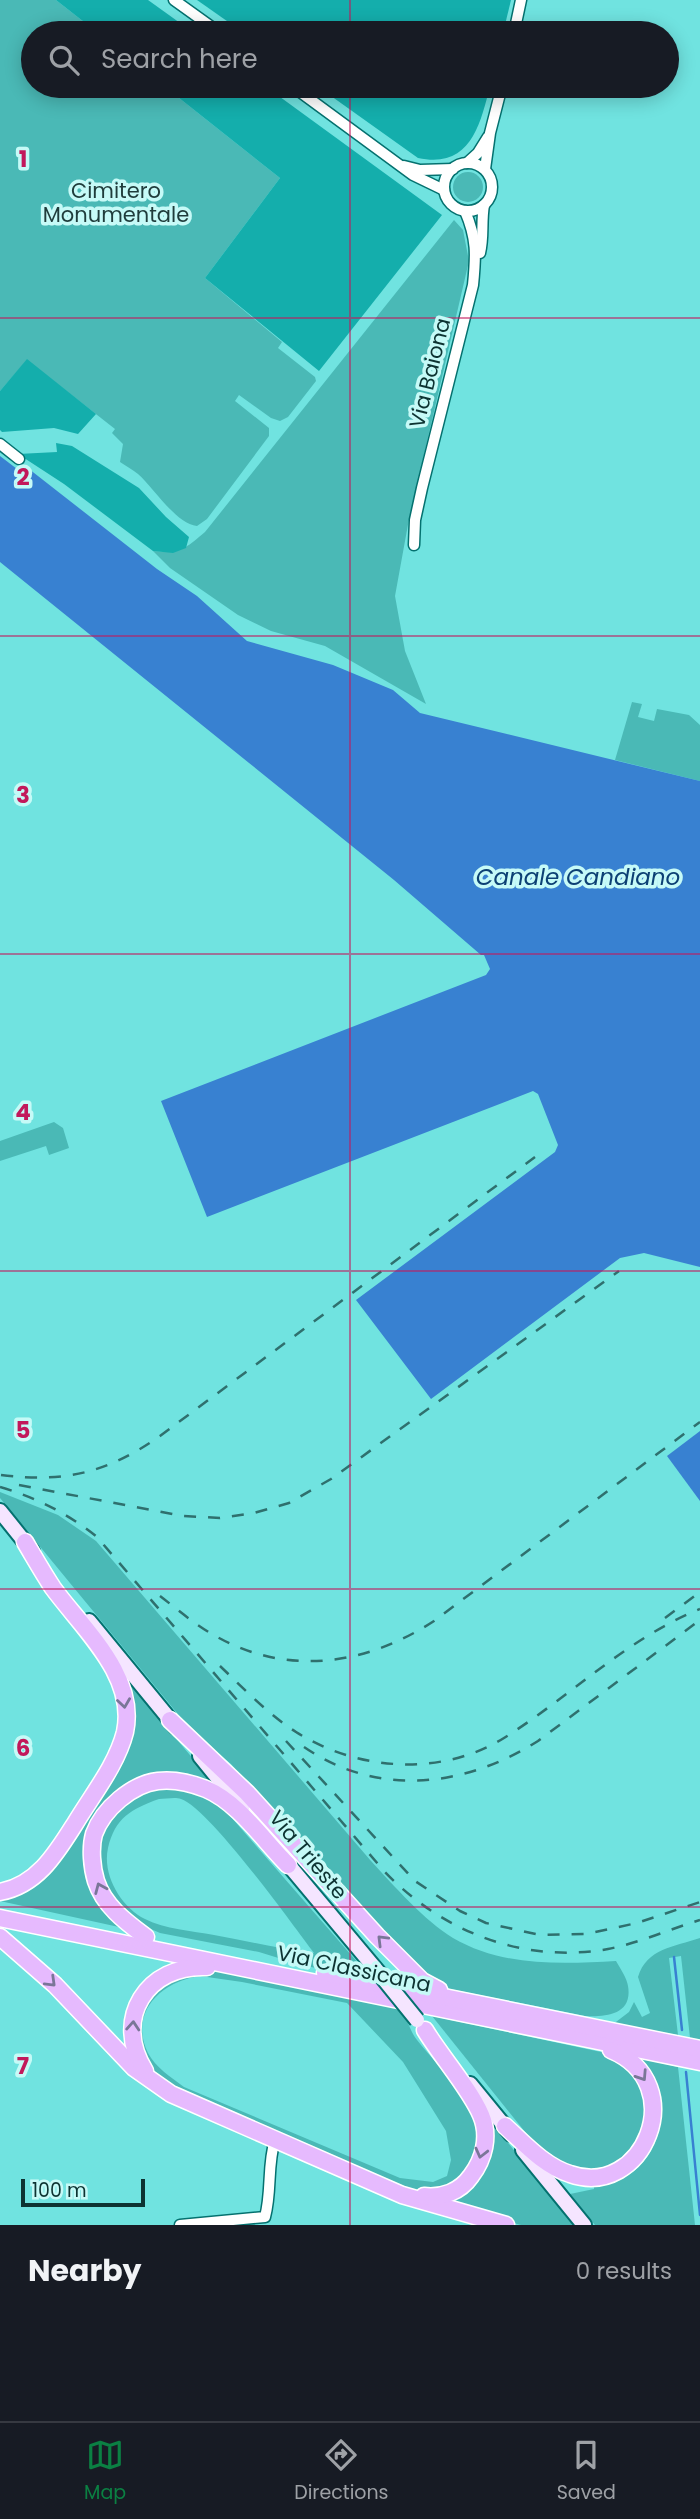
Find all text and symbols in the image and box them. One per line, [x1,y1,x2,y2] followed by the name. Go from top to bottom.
[21,21,679,98] search box
[45,41,83,79] icon: search
[101,41,258,77] text: Search here
[19,143,27,175] text: 1
[43,176,189,229] park label: Cimitero Monumentale
[402,315,457,431] street label: Via Baiona
[16,461,30,493] text: 2
[16,779,30,811] text: 3
[476,861,680,893] water label: Canale Candiano
[15,1096,31,1128] text: 4
[16,1414,30,1446] text: 5
[117,1697,132,1709] one-way arrow
[16,1732,30,1764] text: 6
[263,1804,354,1905] street label: Via Trieste
[94,1883,108,1895] one-way arrow
[377,1936,390,1949] one-way arrow
[275,1938,434,1999] street label: Via Classicana
[43,1974,56,1987] one-way arrow
[125,2020,140,2031] one-way arrow
[17,2050,29,2082] text: 7
[633,2068,646,2081] one-way arrow
[475,2147,489,2159] one-way arrow
[21,2176,145,2208] scale bar
[32,2177,87,2204] text: 100 m
[28,2249,142,2292] text: Nearby
[576,2255,672,2287] text: 0 results
[84,2436,126,2507] tab: Map
[294,2436,389,2507] tab: Directions
[557,2436,616,2507] tab: Saved

